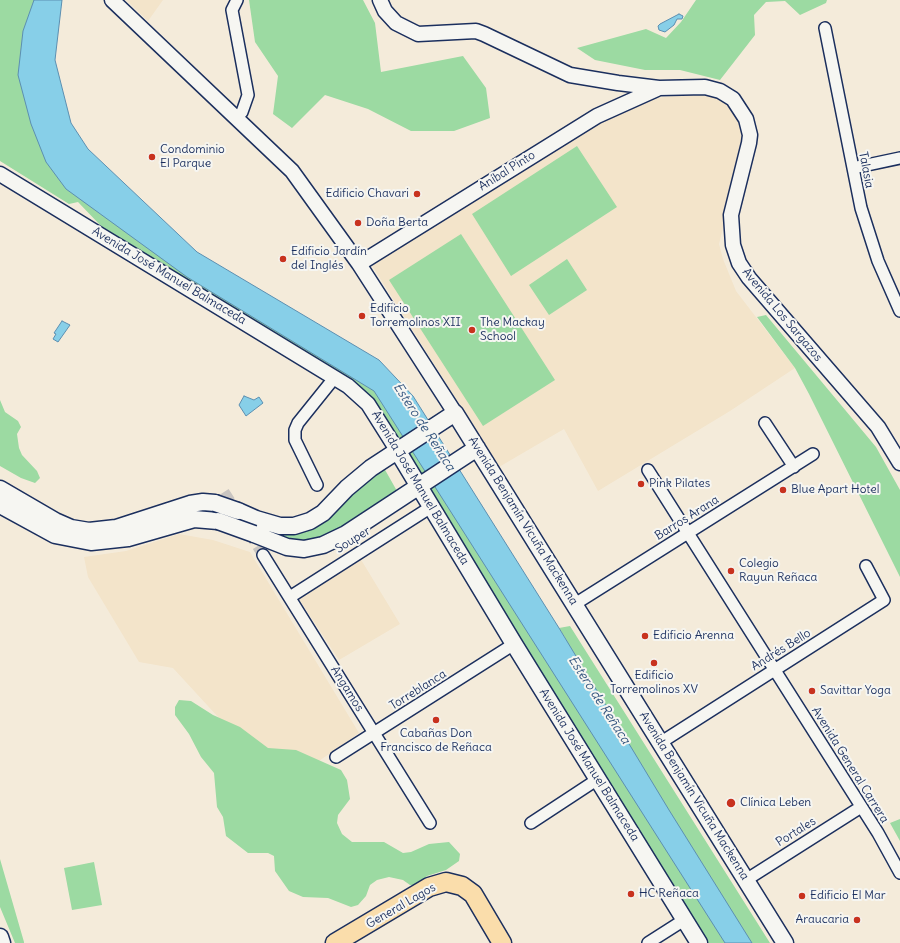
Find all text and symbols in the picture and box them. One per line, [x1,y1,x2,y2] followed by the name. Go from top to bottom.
[160,143,225,171] place label: Condominio El Parque
[476,148,538,194] street label: Aníbal Pinto
[855,151,877,189] street label: Talasia
[147,152,157,162] marker: Condominio El Parque
[326,187,409,201] place label: Edificio Chavari
[412,189,422,199] marker: Edificio Chavari
[366,216,428,230] place label: Doña Berta
[353,218,363,228] marker: Doña Berta
[89,224,249,328] street label: Avenida José Manuel Balmaceda
[291,245,367,273] place label: Edificio Jardín del Inglés
[278,254,288,264] marker: Edificio Jardín del Inglés
[739,265,825,365] street label: Avenida Los Sargazos
[370,302,461,330] place label: Edificio Torremolinos XII
[357,311,367,321] marker: Edificio Torremolinos XII
[480,316,545,344] place label: The Mackay School
[467,325,477,335] marker: The Mackay School
[390,380,458,474] water label: Estero de Reñaca
[368,408,472,568] street label: Avenida José Manuel Balmaceda
[465,434,581,608] street label: Avenida Benjamín Vicuña Mackenna
[649,477,710,491] place label: Pink Pilates
[636,479,646,489] marker: Pink Pilates
[791,483,879,497] place label: Blue Apart Hotel
[778,485,788,495] marker: Blue Apart Hotel
[652,493,722,543] street label: Barros Arana
[333,524,373,556] street label: Souper
[739,557,817,585] place label: Colegio Rayun Reñaca
[726,566,736,576] marker: Colegio Rayun Reñaca
[749,626,813,674] street label: Andrés Bello
[653,629,734,643] place label: Edificio Arenna
[640,631,650,641] marker: Edificio Arenna
[565,653,633,747] water label: Estero de Reñaca
[649,658,659,668] marker: Edificio Torremolinos XV
[327,664,367,714] street label: Angamos
[387,667,449,713] street label: Torreblanca
[610,669,698,697] place label: Edificio Torremolinos XV
[820,684,891,698] place label: Savittar Yoga
[536,686,642,844] street label: Avenida José Manuel Balmaceda
[807,686,817,696] marker: Savittar Yoga
[808,704,892,826] street label: Avenida General Carrera
[636,709,752,883] street label: Avenida Benjamín Vicuña Mackenna
[431,715,441,725] marker: Cabañas Don Francisco de Reñaca
[380,727,492,755] place label: Cabañas Don Francisco de Reñaca
[740,796,811,810] place label: Clínica Leben
[725,797,737,809] marker: Clínica Leben
[773,814,819,850] street label: Portales
[364,880,438,932] street label: General Lagos
[639,887,699,901] place label: HC Reñaca
[626,889,636,899] marker: HC Reñaca
[810,889,886,903] place label: Edificio El Mar
[797,891,807,901] marker: Edificio El Mar
[795,913,849,927] place label: Araucaria
[852,915,862,925] marker: Araucaria

